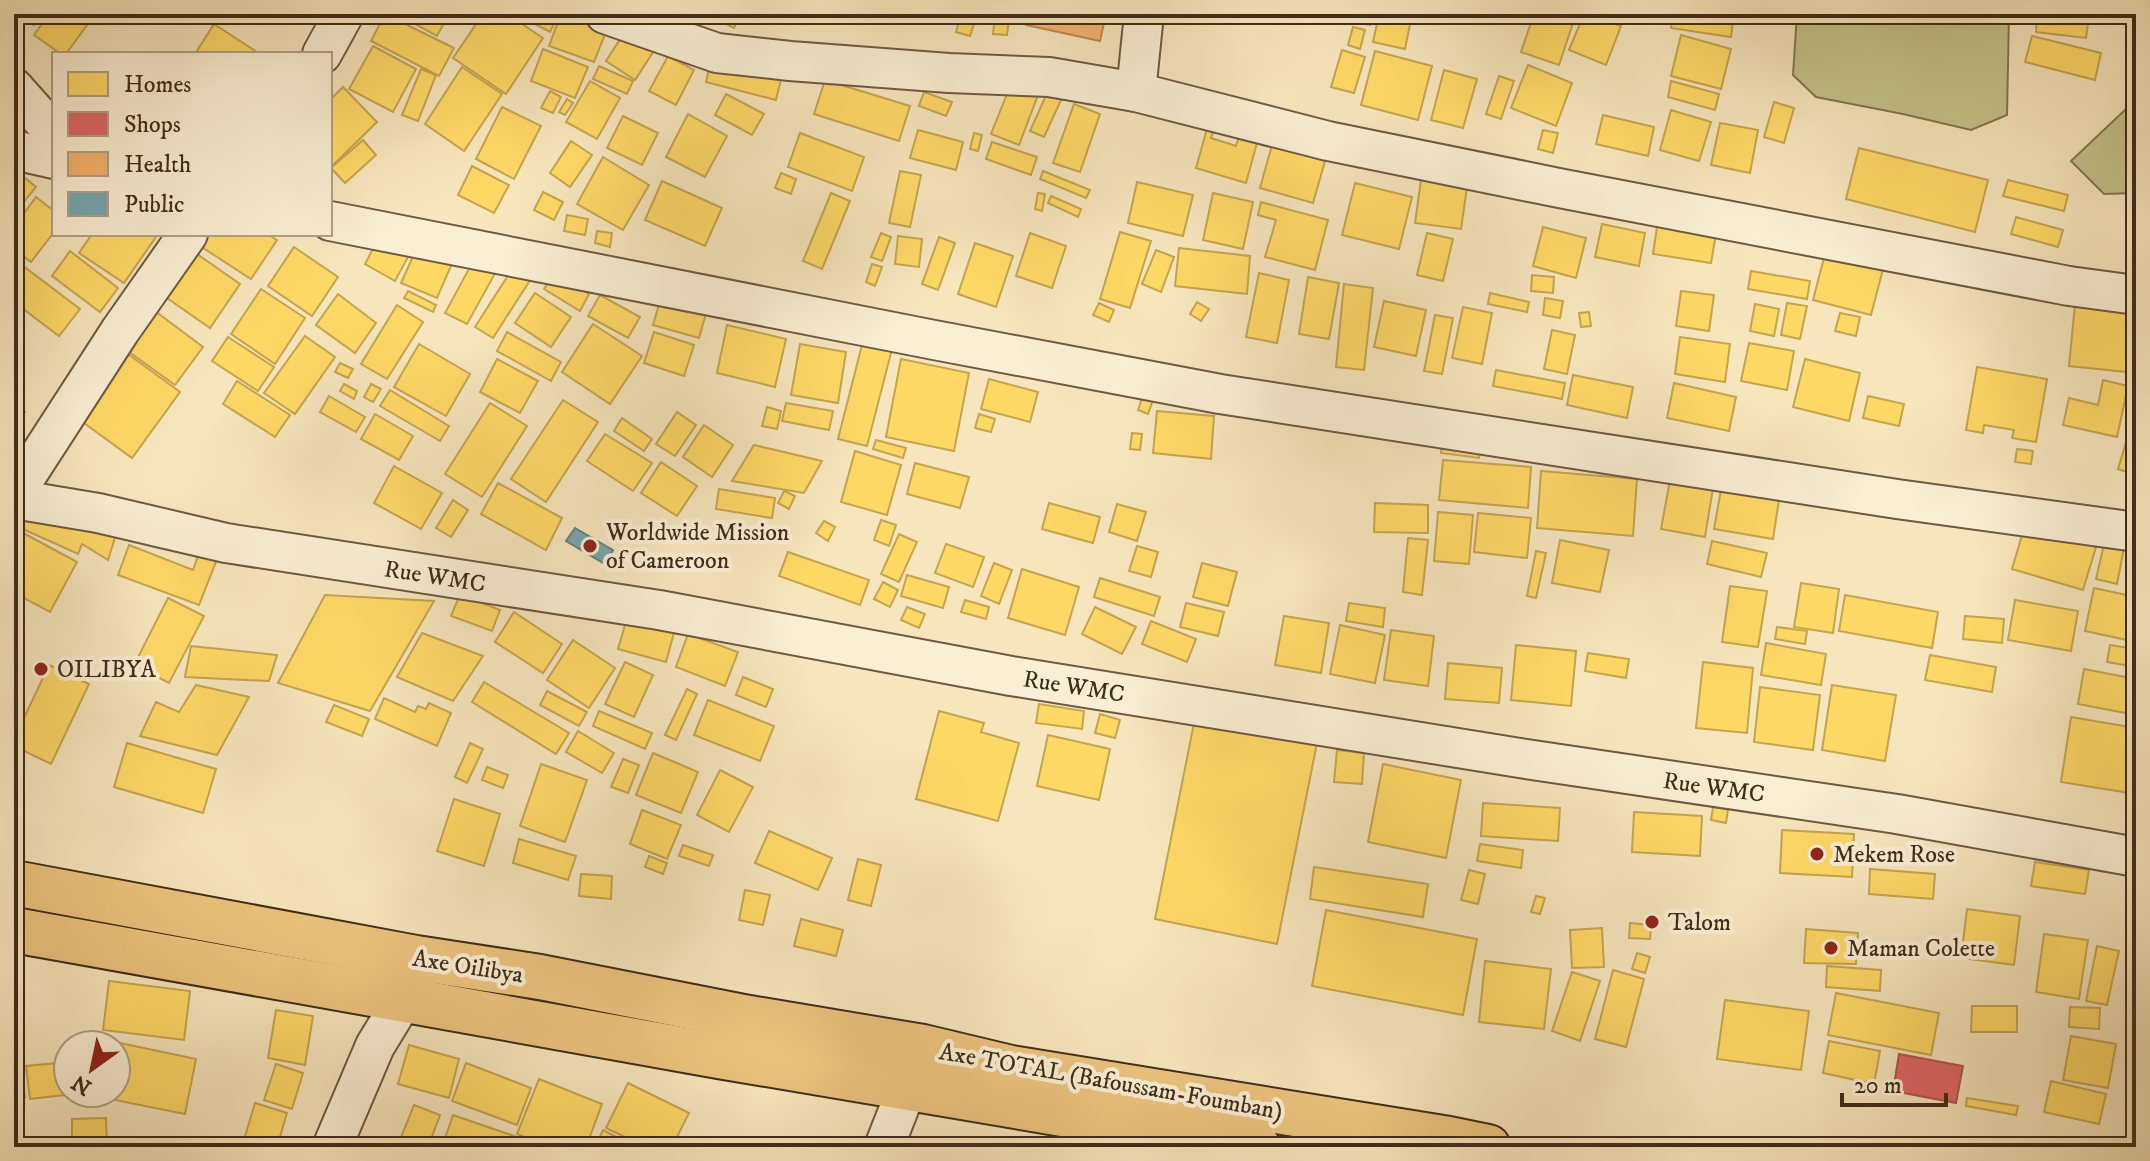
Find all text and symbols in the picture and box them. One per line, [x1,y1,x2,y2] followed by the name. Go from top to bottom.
[52,52,332,236] legend
[124,70,191,100] text: Homes
[124,110,181,140] text: Shops
[124,150,192,180] text: Health
[124,190,184,220] text: Public
[605,518,790,576] place label: Worldwide Mission of Cameroon
[581,537,599,555] marker: Worldwide Mission of Cameroon
[382,554,488,600] street label: Rue WMC
[57,655,156,685] place label: OILIBYA
[32,660,50,678] marker: OILIBYA
[1021,664,1127,710] street label: Rue WMC
[1661,766,1767,810] street label: Rue WMC
[1833,840,1955,870] place label: Mekem Rose
[1808,845,1826,863] marker: Mekem Rose
[1668,908,1731,938] place label: Talom
[1643,913,1661,931] marker: Talom
[1847,934,1995,964] place label: Maman Colette
[1822,939,1840,957] marker: Maman Colette
[410,943,526,991] street label: Axe Oilibya
[52,1029,132,1109] north arrow
[937,1037,1285,1127] street label: Axe TOTAL (Bafoussam-Foumban)
[1842,1057,1946,1107] scale bar
[67,1068,97,1101] text: N
[1854,1071,1902,1101] text: 20 m

